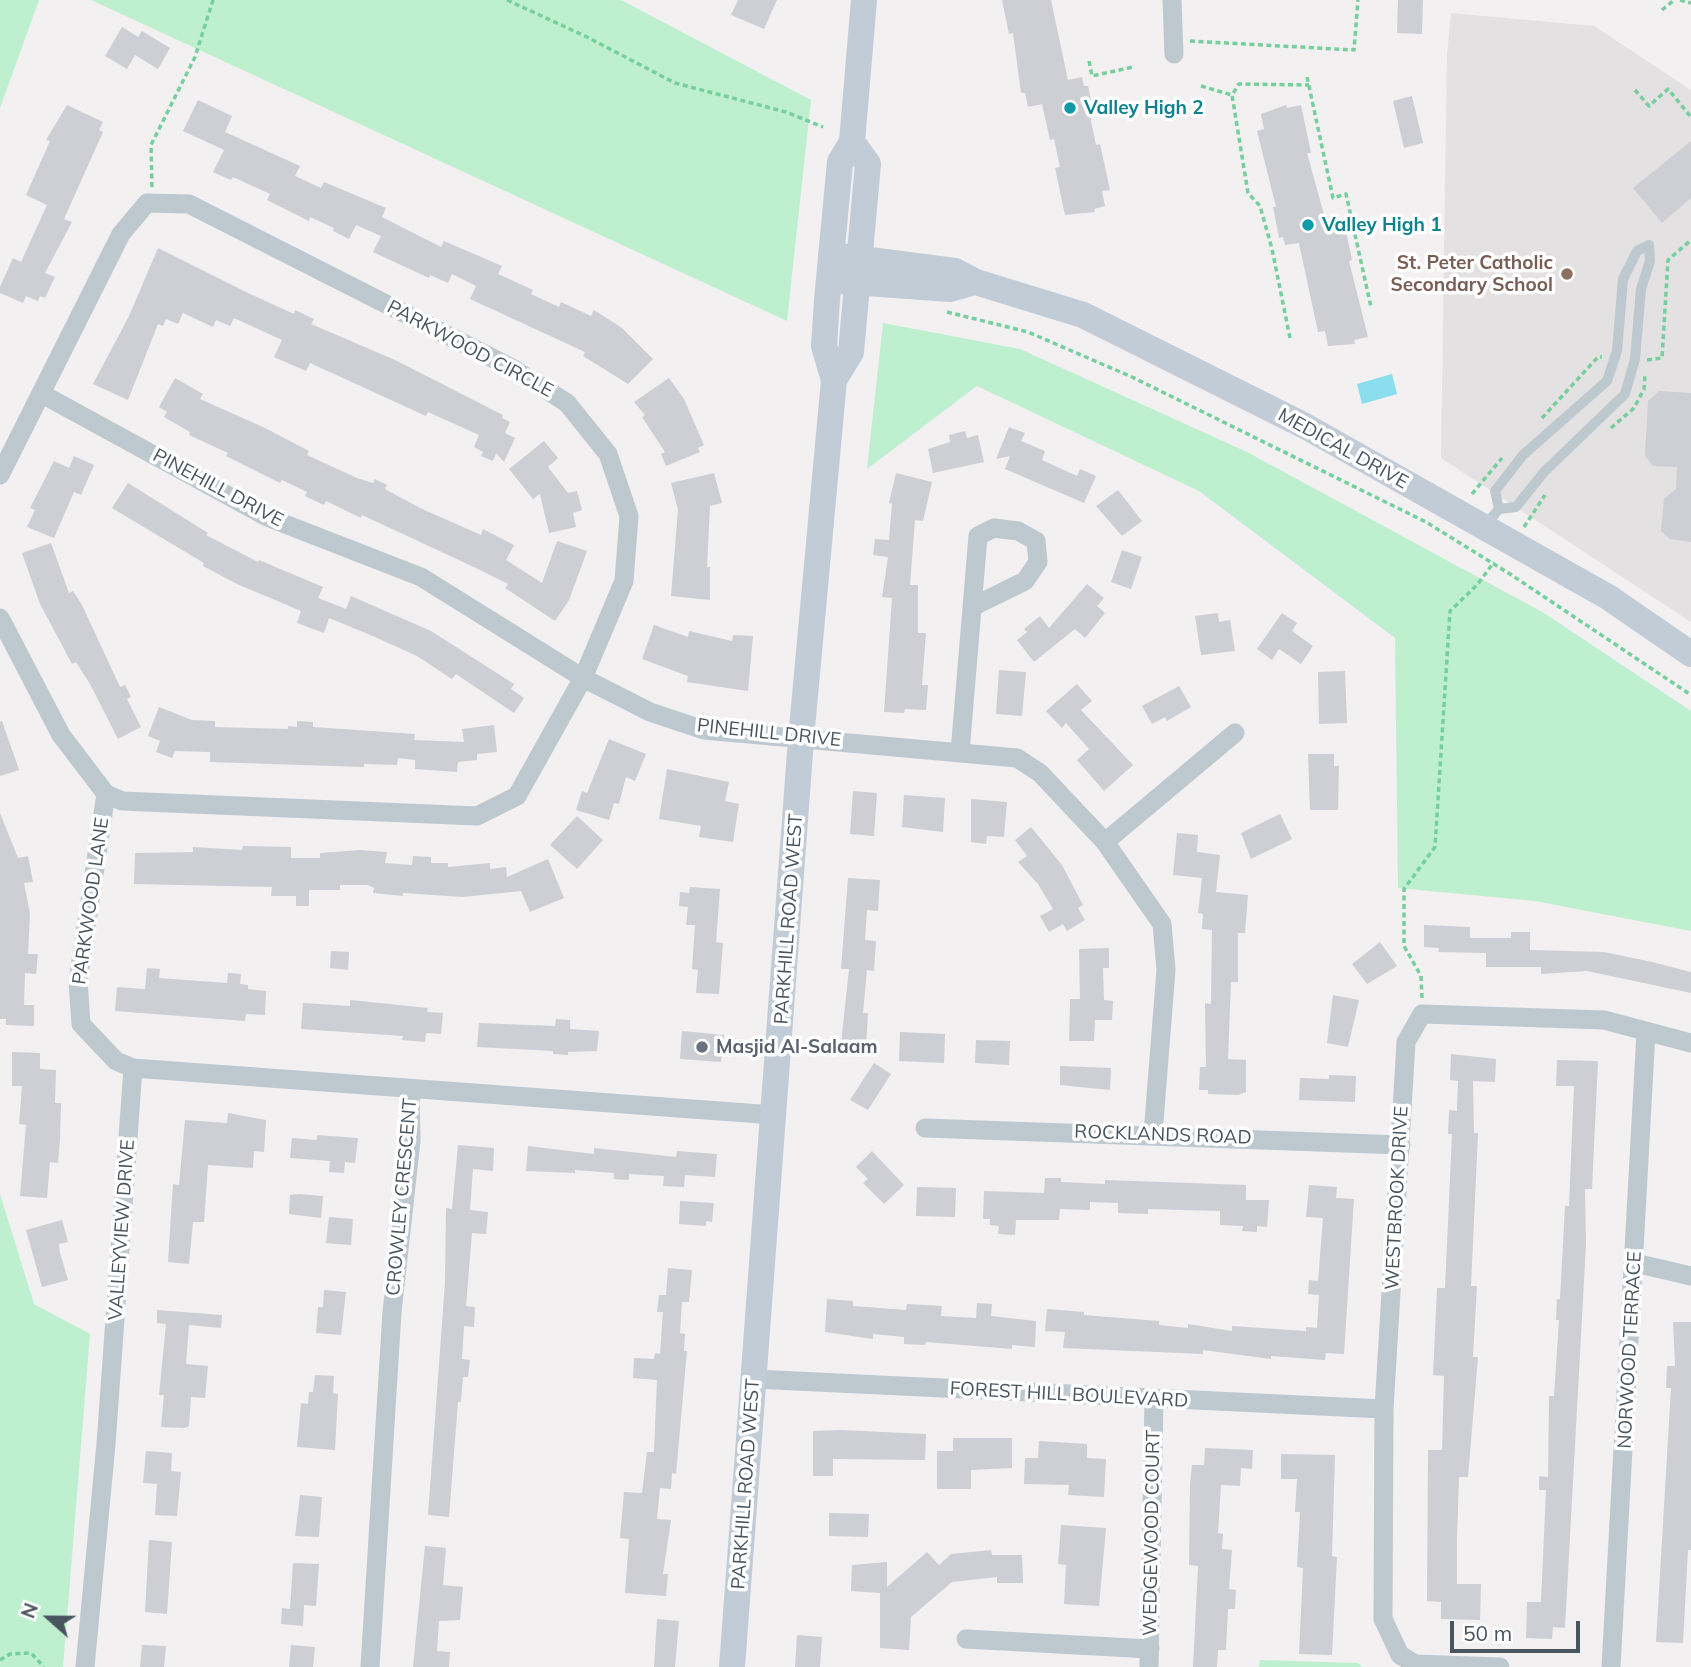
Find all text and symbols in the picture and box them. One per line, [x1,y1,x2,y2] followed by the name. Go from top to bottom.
[1084,97,1204,119] place label: Valley High 2
[1062,100,1078,116] marker: Valley High 2
[1322,214,1442,236] place label: Valley High 1
[1300,217,1316,233] marker: Valley High 1
[1390,252,1553,296] place label: St. Peter Catholic Secondary School
[1559,266,1575,282] marker: St. Peter Catholic Secondary School
[383,296,557,402] street label: PARKWOOD CIRCLE
[1274,404,1412,494] street label: MEDICAL DRIVE
[149,444,287,532] street label: PINEHILL DRIVE
[696,714,842,752] street label: PINEHILL DRIVE
[770,813,808,1025] street label: PARKHILL ROAD WEST
[68,816,114,986] street label: PARKWOOD LANE
[716,1036,878,1058] place label: Masjid Al-Salaam
[694,1039,710,1055] marker: Masjid Al-Salaam
[382,1097,422,1297] street label: CROWLEY CRESCENT
[1381,1105,1413,1291] street label: WESTBROOK DRIVE
[1074,1121,1252,1149] street label: ROCKLANDS ROAD
[104,1139,140,1321] street label: VALLEYVIEW DRIVE
[1613,1251,1647,1449] street label: NORWOOD TERRACE
[949,1377,1189,1413] street label: FOREST HILL BOULEVARD
[727,1378,765,1590] street label: PARKHILL ROAD WEST
[1139,1430,1165,1636] street label: WEDGEWOOD COURT
[14,1583,84,1653] north arrow
[16,1599,43,1621] text: N
[1453,1608,1582,1652] scale bar
[1463,1620,1512,1646] text: 50 m

